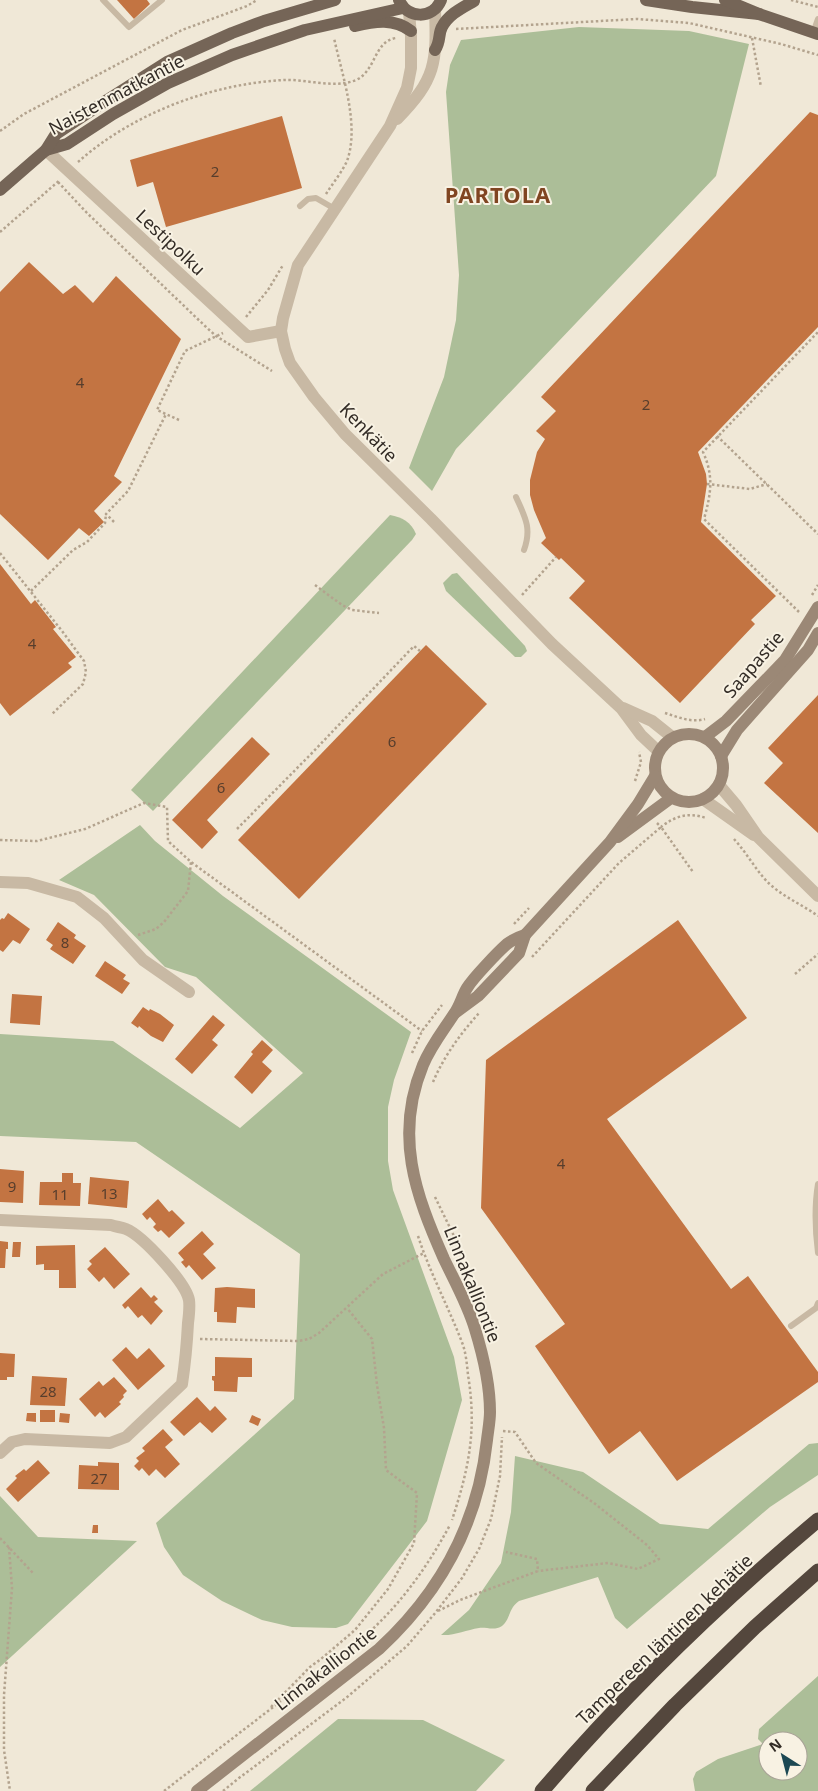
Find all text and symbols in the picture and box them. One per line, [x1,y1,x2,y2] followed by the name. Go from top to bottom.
[44,48,188,140] street label: Naistenmatkantie
[211,161,219,181] house number: 2
[445,179,551,209] district label: PARTOLA
[131,204,211,280] street label: Lestipolku
[76,372,85,392] house number: 4
[642,394,650,414] house number: 2
[335,397,403,467] street label: Kenkätie
[717,625,789,703] street label: Saapastie
[28,633,37,653] house number: 4
[388,731,396,751] house number: 6
[217,777,225,797] house number: 6
[61,932,69,952] house number: 8
[557,1153,566,1173] house number: 4
[8,1176,16,1196] house number: 9
[100,1183,118,1203] house number: 13
[51,1184,69,1204] house number: 11
[439,1222,507,1346] street label: Linnakalliontie
[39,1381,57,1401] house number: 28
[90,1468,108,1488] house number: 27
[571,1548,757,1730] street label: Tampereen läntinen kehätie
[269,1621,381,1715] street label: Linnakalliontie
[758,1731,808,1781] north arrow
[765,1734,785,1756] text: N

